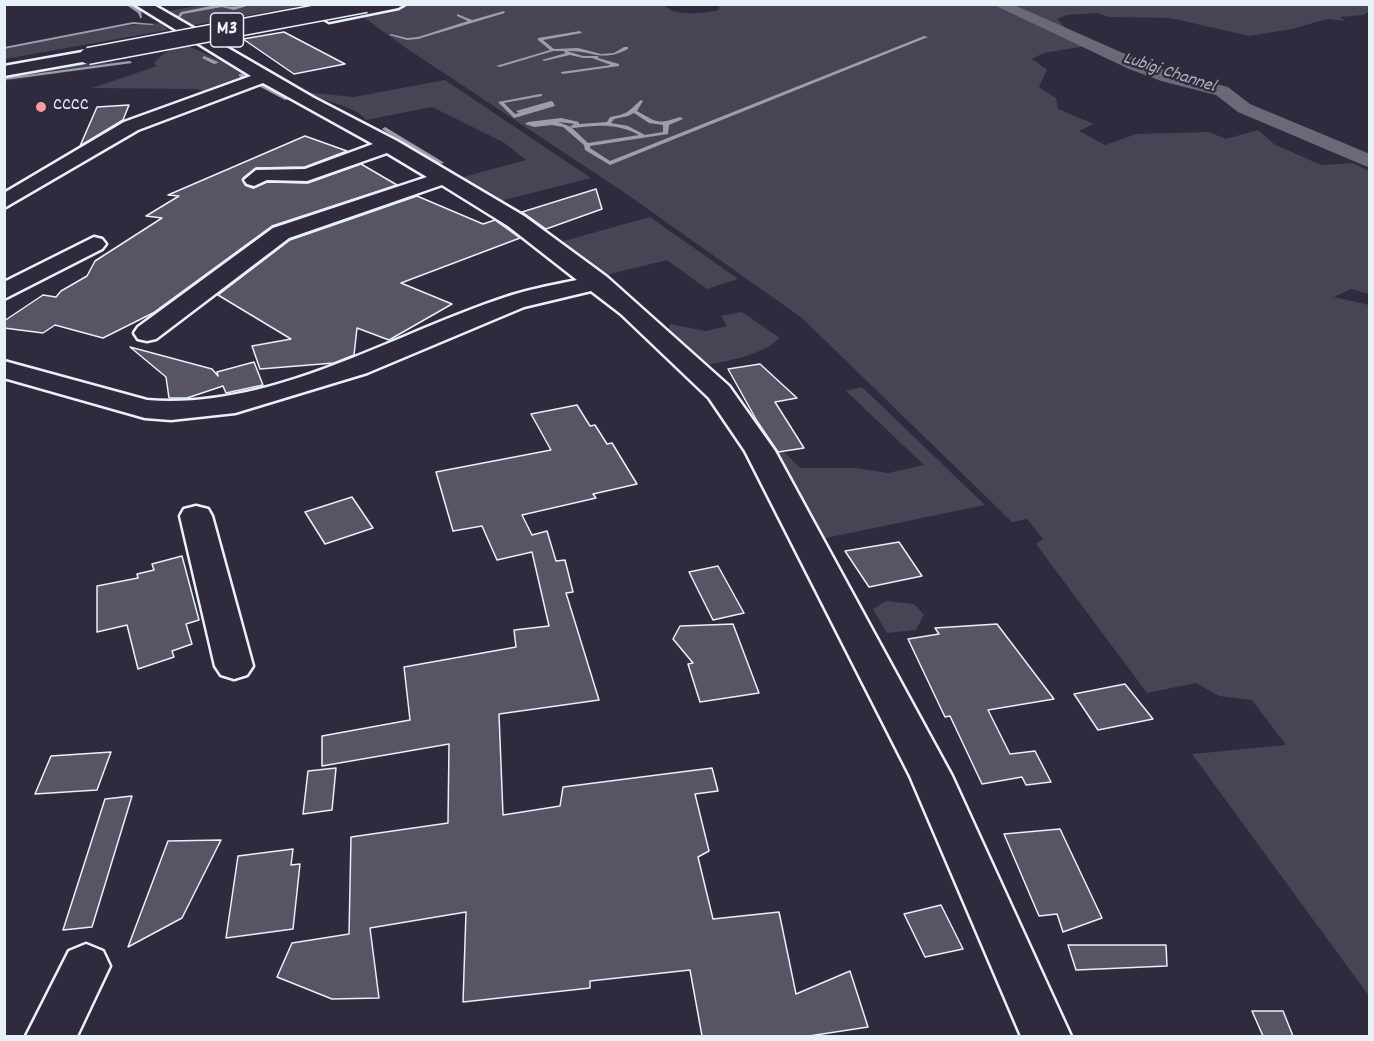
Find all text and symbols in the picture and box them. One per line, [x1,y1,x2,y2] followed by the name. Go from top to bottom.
[210,13,244,47] road number: M3
[1120,49,1218,99] water label: Lubigi Channel
[53,96,89,118] place label: CCCC
[34,100,48,114] marker: CCCC

